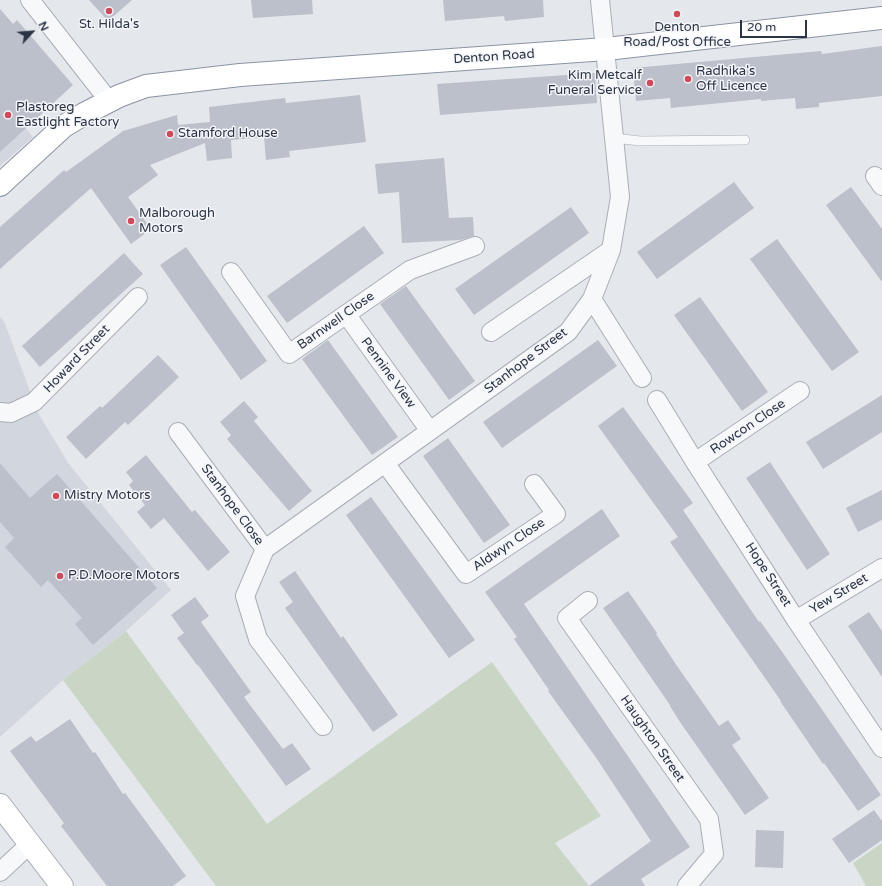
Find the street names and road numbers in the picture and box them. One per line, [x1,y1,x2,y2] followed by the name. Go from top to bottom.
[453,46,535,68] street label: Denton Road
[295,289,377,353] street label: Barnwell Close
[41,322,113,396] street label: Howard Street
[481,325,571,397] street label: Stanhope Street
[357,335,419,411] street label: Pennine View
[708,396,788,458] street label: Rowcon Close
[197,461,267,549] street label: Stanhope Close
[470,515,548,575] street label: Aldwyn Close
[741,540,795,610] street label: Hope Street
[807,570,871,618] street label: Yew Street
[616,693,688,785] street label: Haughton Street

